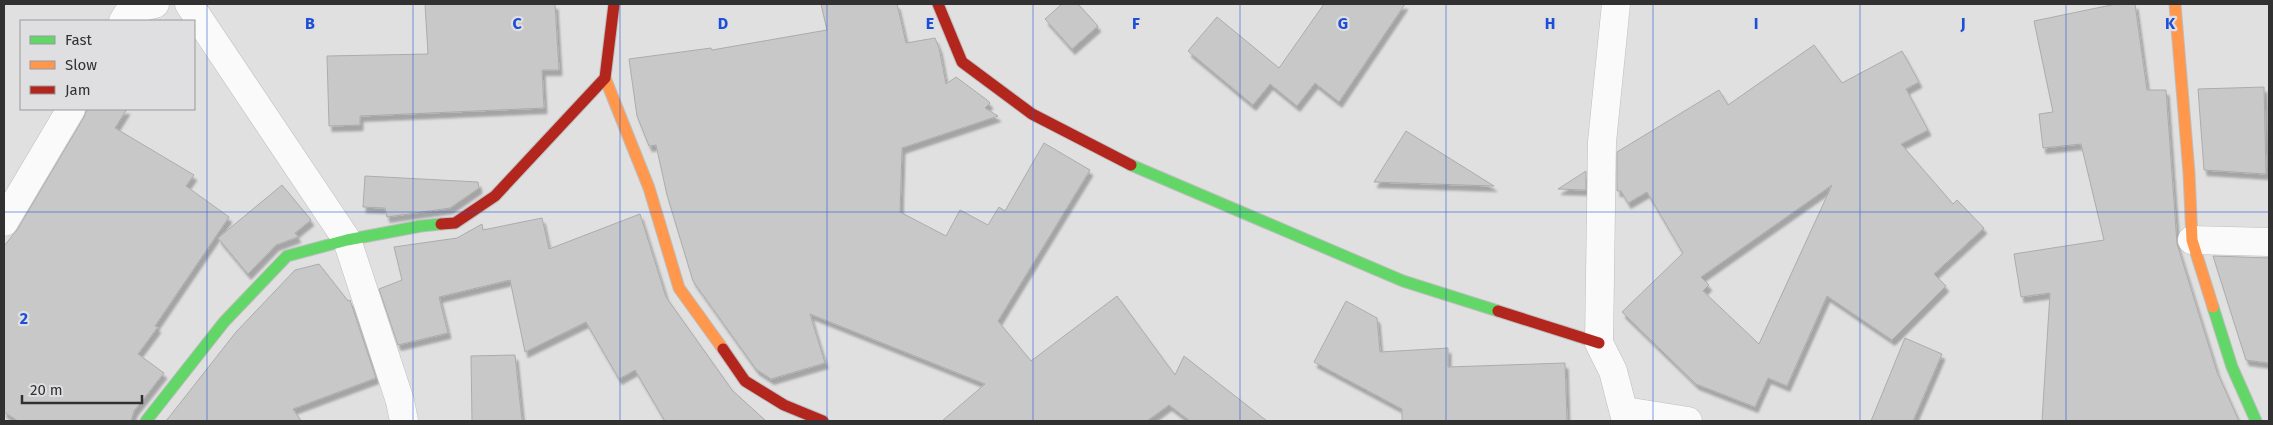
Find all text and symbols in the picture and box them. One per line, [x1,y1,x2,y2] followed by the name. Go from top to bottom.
[305,14,315,33] text: B
[512,14,522,33] text: C
[718,14,728,33] text: D
[926,14,934,33] text: E
[1132,14,1140,33] text: F
[1338,14,1348,33] text: G
[1545,14,1555,33] text: H
[1754,14,1758,33] text: I
[1959,14,1966,33] text: J
[2165,14,2176,33] text: K
[20,20,195,110] legend
[65,31,92,49] text: Fast
[65,56,97,74] text: Slow
[65,81,91,99] text: Jam
[20,309,28,328] text: 2
[22,372,142,404] scale bar
[30,381,63,399] text: 20 m

